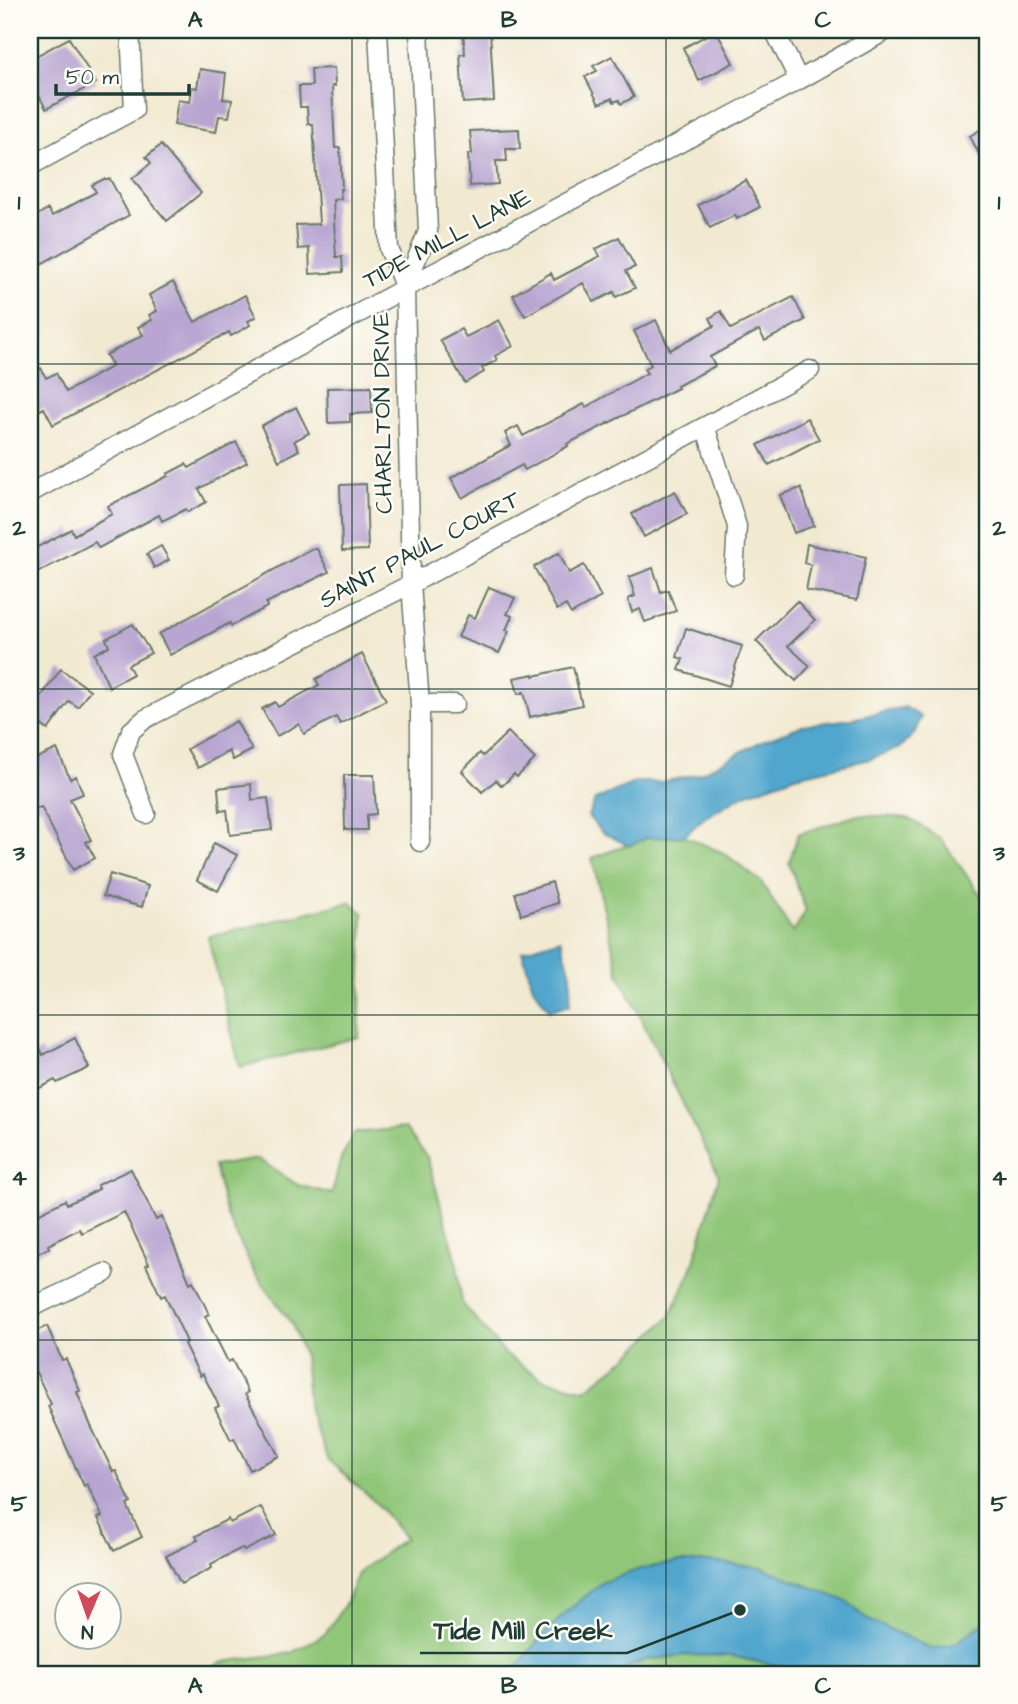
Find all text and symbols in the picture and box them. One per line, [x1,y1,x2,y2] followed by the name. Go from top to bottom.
[188,4,203,36] text: A
[501,4,518,36] text: B
[815,4,832,36] text: C
[56,52,189,96] scale bar
[66,63,120,92] text: 50 m
[357,180,537,298] street label: TIDE MILL LANE
[18,186,21,218] text: 1
[998,186,1001,218] text: 1
[364,312,402,514] street label: CHARLTON DRIVE
[314,483,526,617] street label: SAINT PAUL COURT
[11,512,26,544] text: 2
[991,512,1006,544] text: 2
[12,837,25,869] text: 3
[992,837,1005,869] text: 3
[11,1162,27,1194] text: 4
[991,1162,1007,1194] text: 4
[11,1488,28,1520] text: 5
[991,1488,1008,1520] text: 5
[52,1582,122,1652] north arrow
[420,1606,627,1653] callout: Tide Mill Creek
[433,1613,613,1649] text: Tide Mill Creek
[81,1618,94,1645] text: N
[188,1670,203,1702] text: A
[501,1670,518,1702] text: B
[815,1670,832,1702] text: C

